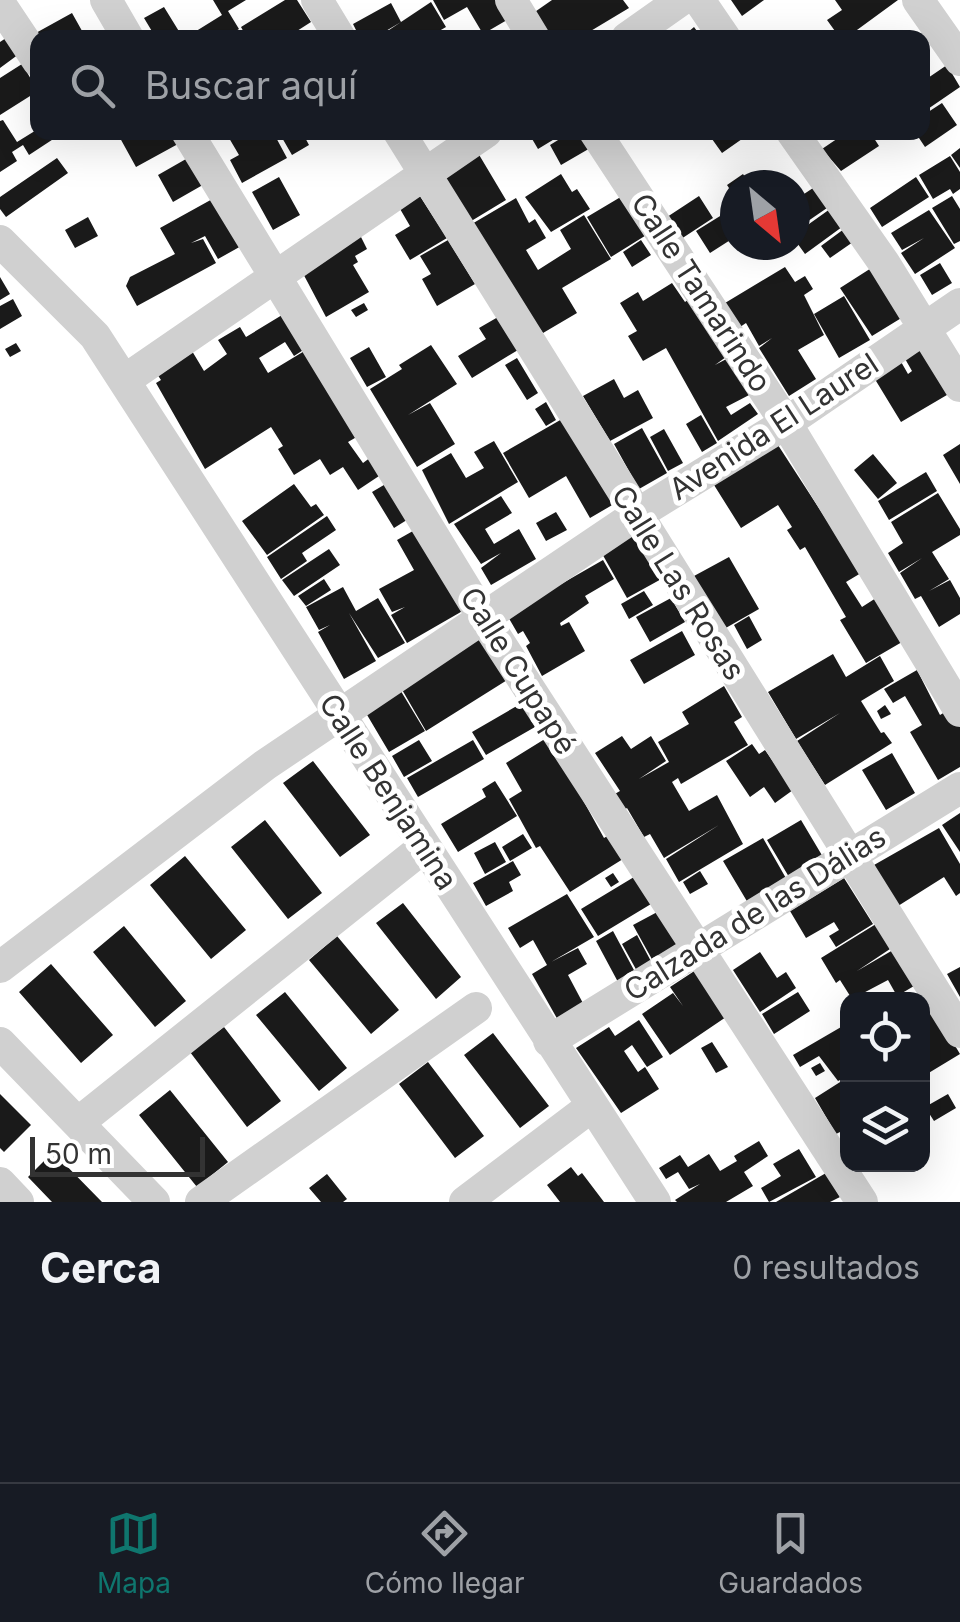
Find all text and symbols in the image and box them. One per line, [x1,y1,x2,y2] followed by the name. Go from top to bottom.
[30,30,930,140] search box
[65,58,120,113] icon: search
[145,62,357,108] text: Buscar aquí
[720,170,810,260] north arrow
[624,186,779,398] street label: Calle Tamarindo
[662,345,885,507] street label: Avenida El Laurel
[605,479,753,686] street label: Calle Las Rosas
[453,580,585,761] street label: Calle Cupapé
[312,687,466,896] street label: Calle Benjamina
[617,818,892,1008] street label: Calzada de las Dálias
[840,992,930,1172] map controls
[840,992,930,1082] button: locate
[840,1082,930,1172] button: layers
[30,1132,205,1176] scale bar
[45,1137,112,1171] text: 50 m
[40,1242,162,1293] text: Cerca
[732,1248,920,1287] text: 0 resultados
[97,1506,171,1600] tab: Mapa
[365,1506,525,1600] tab: Cómo llegar
[718,1506,863,1600] tab: Guardados

